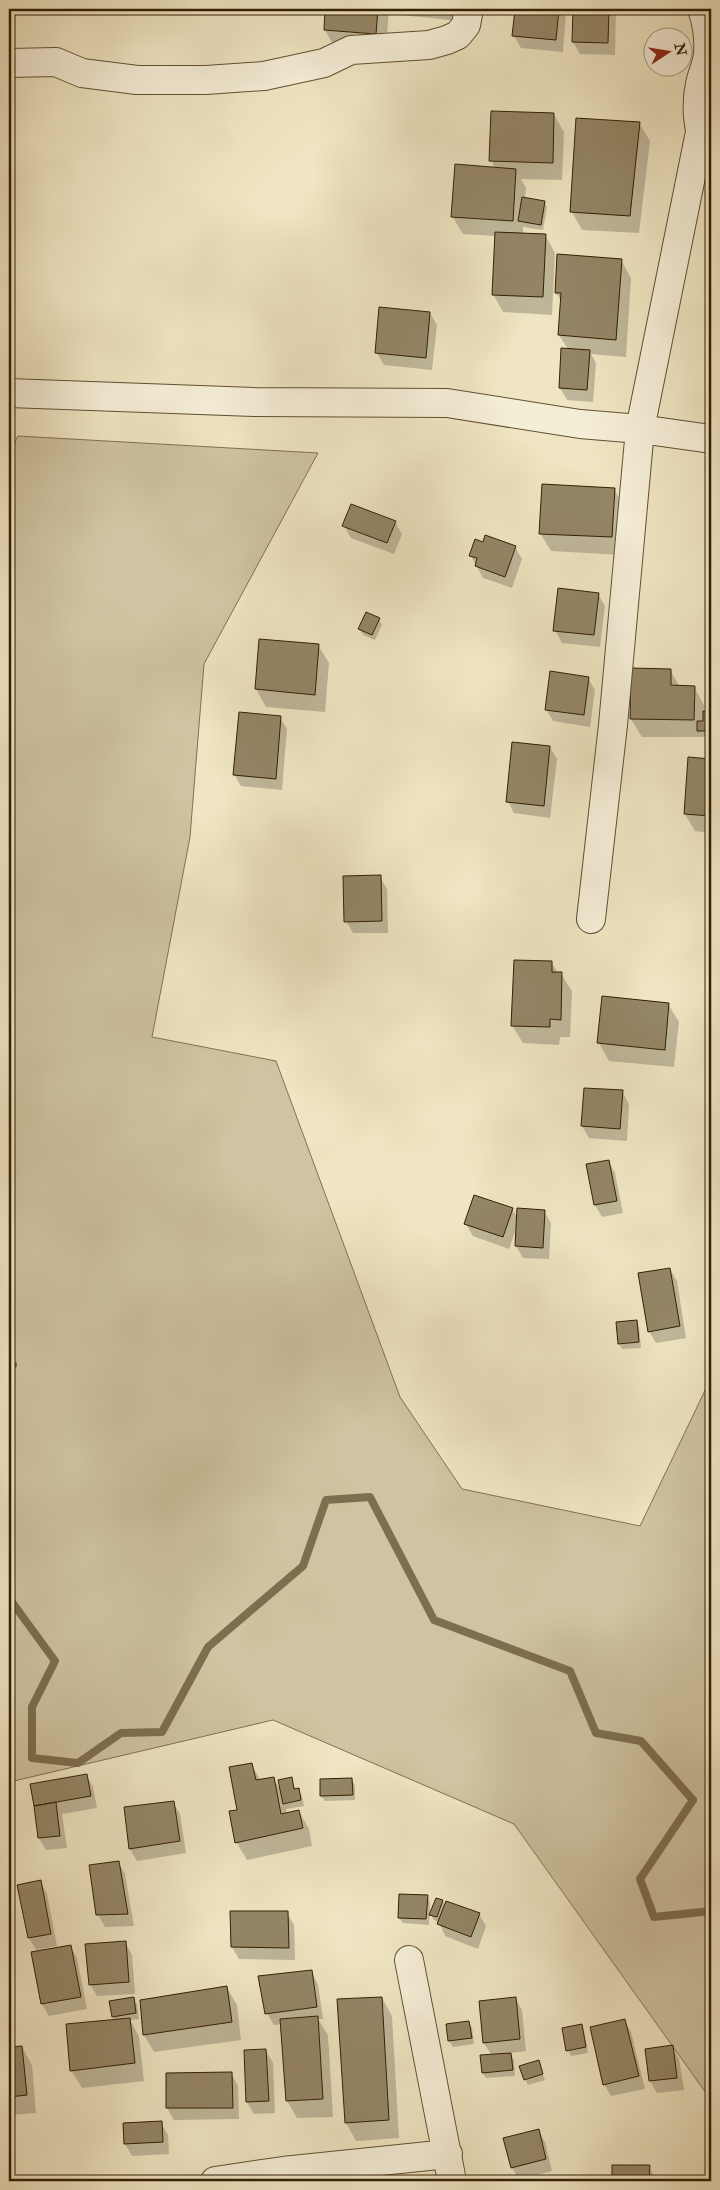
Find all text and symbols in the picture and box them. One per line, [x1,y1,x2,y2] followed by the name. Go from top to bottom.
[642,28,692,78] north arrow
[670,41,690,58] text: N

